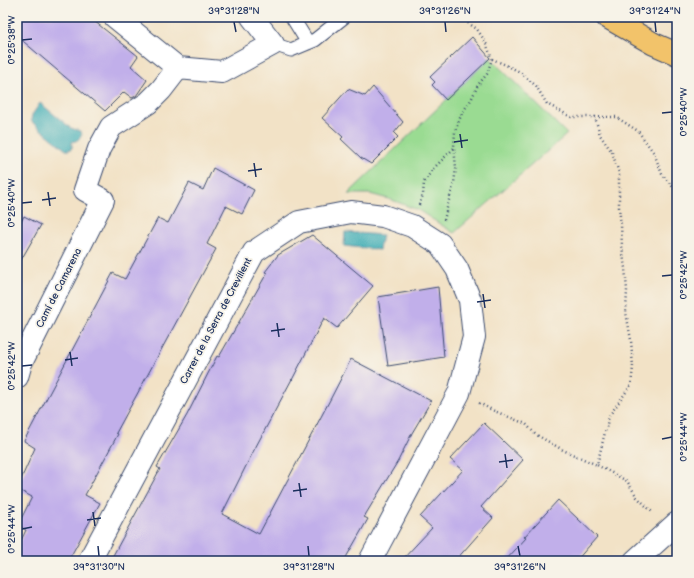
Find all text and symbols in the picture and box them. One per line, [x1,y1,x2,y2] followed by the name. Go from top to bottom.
[208,5,260,17] text: 39°31'28"N
[419,5,471,17] text: 39°31'26"N
[629,5,681,17] text: 39°31'24"N
[6,15,18,65] text: 0°25'38"W
[678,87,690,137] text: 0°25'40"W
[6,178,18,228] text: 0°25'40"W
[34,246,84,330] street label: Camí de Camarena
[678,250,690,300] text: 0°25'42"W
[178,256,254,386] street label: Carrer de la Serra de Crevillent
[6,341,18,391] text: 0°25'42"W
[678,412,690,462] text: 0°25'44"W
[6,504,18,554] text: 0°25'44"W
[73,561,125,573] text: 39°31'30"N
[283,561,335,573] text: 39°31'28"N
[494,561,546,573] text: 39°31'26"N

